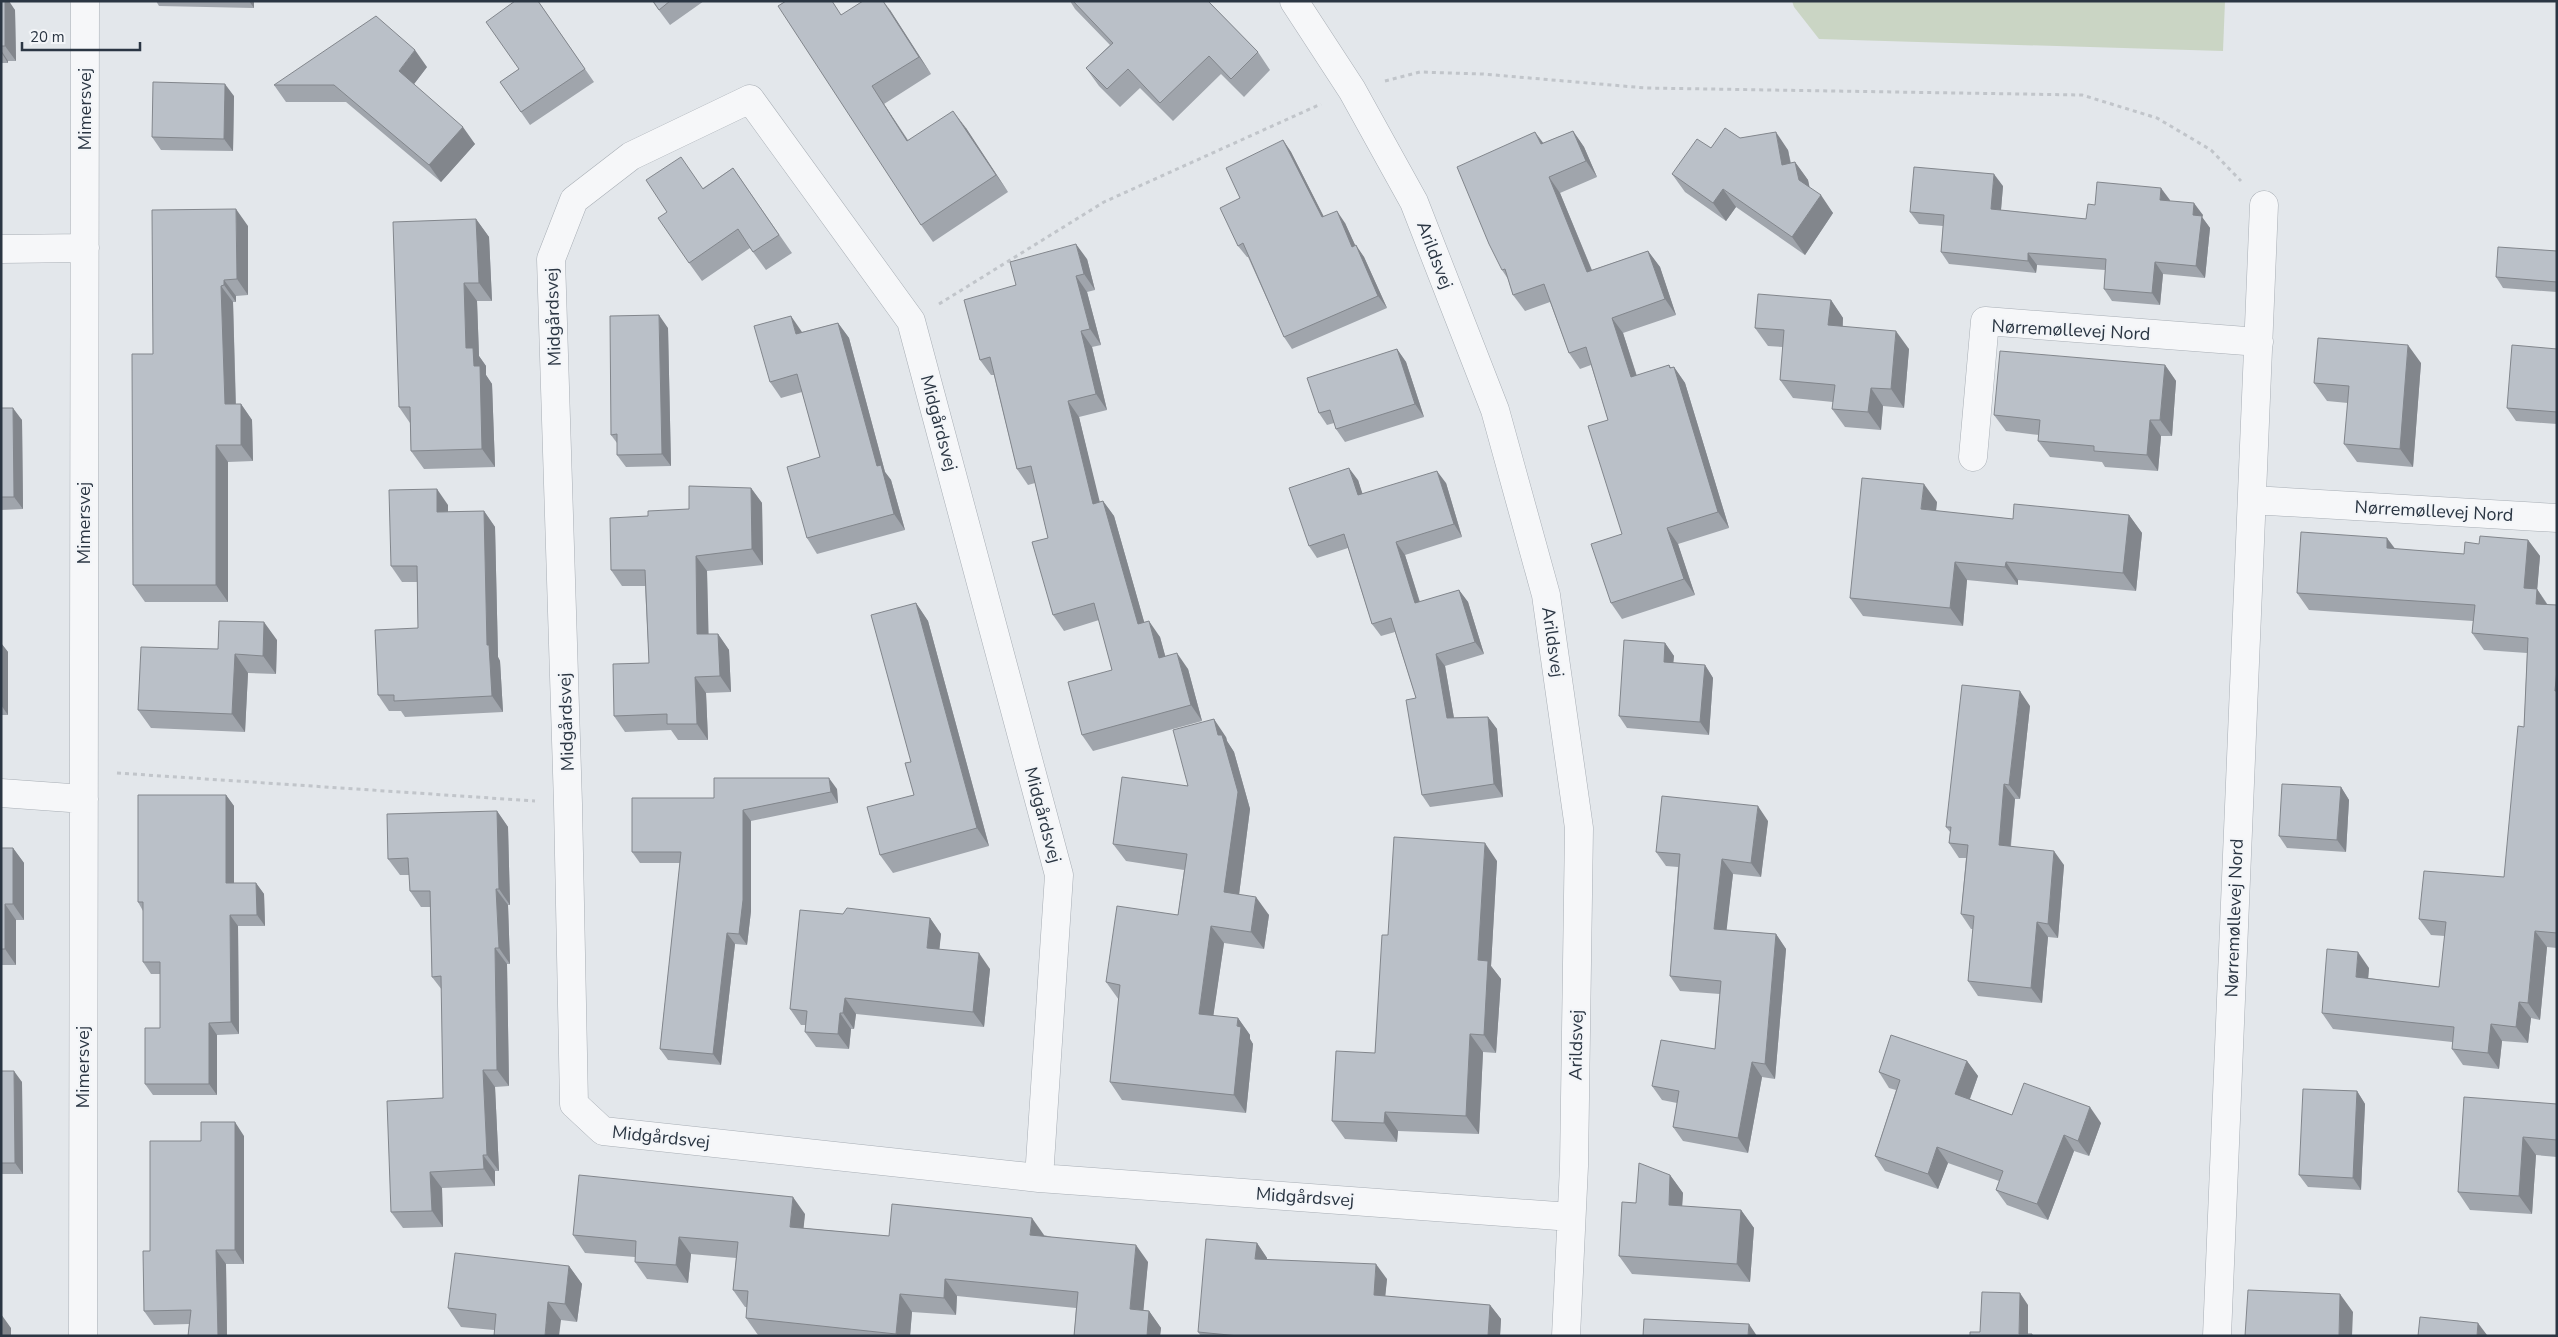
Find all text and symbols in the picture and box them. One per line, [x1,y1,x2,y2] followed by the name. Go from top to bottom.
[22,20,140,52] scale bar
[30,27,65,47] text: 20 m
[73,68,97,150] street label: Mimersvej
[1411,218,1459,292] street label: Arildsvej
[539,267,567,367] street label: Midgårdsvej
[1991,314,2151,346] street label: Nørremøllevej Nord
[915,372,963,474] street label: Midgårdsvej
[72,482,96,564] street label: Mimersvej
[2354,495,2514,527] street label: Nørremøllevej Nord
[1536,605,1570,679] street label: Arildsvej
[552,672,580,772] street label: Midgårdsvej
[1019,764,1067,866] street label: Midgårdsvej
[2219,838,2249,998] street label: Nørremøllevej Nord
[1563,1009,1589,1081] street label: Arildsvej
[71,1026,95,1108] street label: Mimersvej
[611,1120,711,1154] street label: Midgårdsvej
[1255,1182,1355,1212] street label: Midgårdsvej

